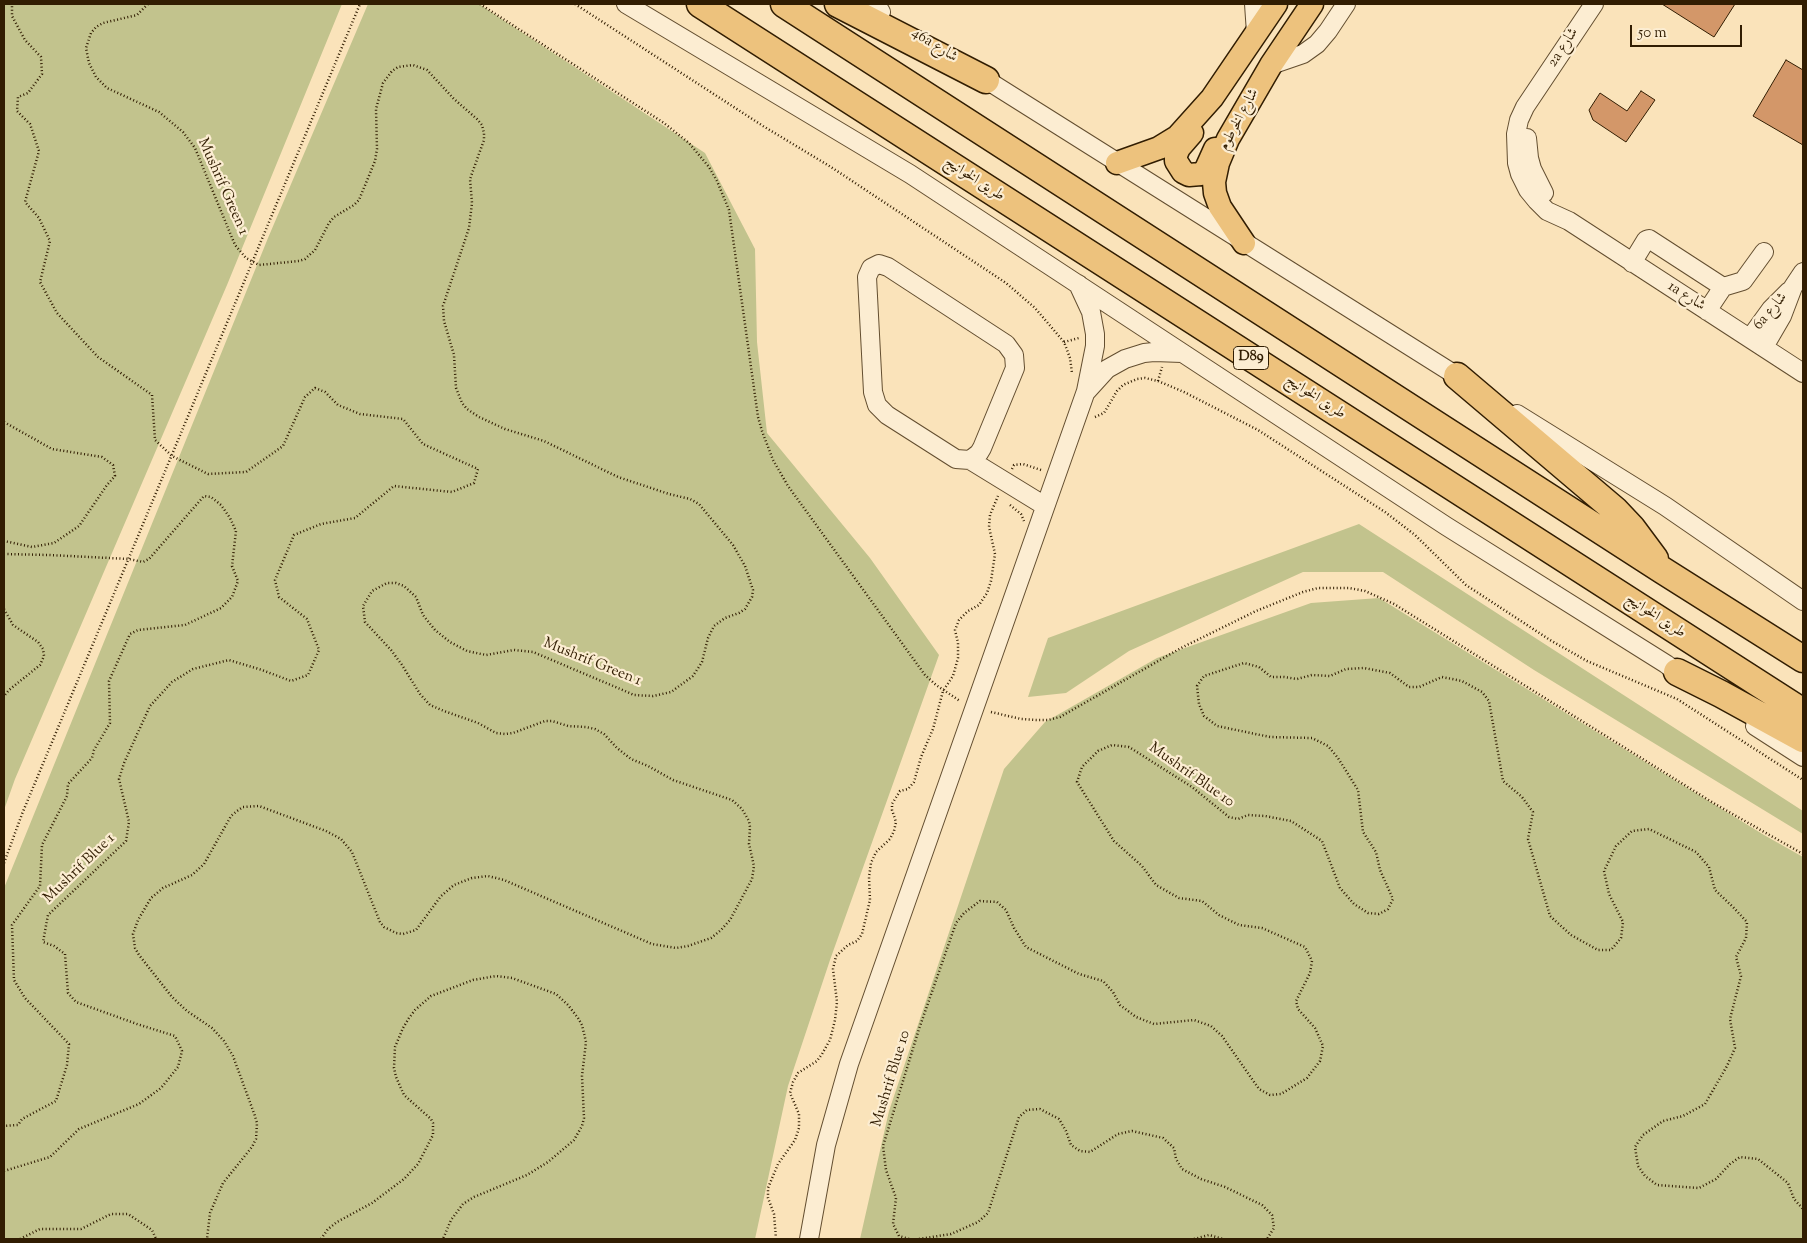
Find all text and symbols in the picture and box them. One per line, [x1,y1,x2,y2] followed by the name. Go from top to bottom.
[1632,15,1744,47] scale bar
[1638,23,1667,44] text: 50 m
[908,25,960,67] street label: 46a شارع
[1545,25,1583,71] street label: 2a شارع
[1216,86,1264,154] street label: شارع الخرطوم
[193,136,251,238] street label: Mushrif Green 1
[941,154,1007,206] street label: طريق الخوانيج
[1664,278,1708,316] street label: 1a شارع
[1750,290,1792,334] street label: 6a شارع
[1234,346,1268,369] road number: D89
[1282,372,1348,424] street label: طريق الخوانيج
[1622,591,1688,643] street label: طريق الخوانيج
[540,635,644,691] street label: Mushrif Green 1
[1145,740,1237,812] street label: Mushrif Blue 10
[41,830,119,908] street label: Mushrif Blue 1
[869,1028,915,1130] street label: Mushrif Blue 10

